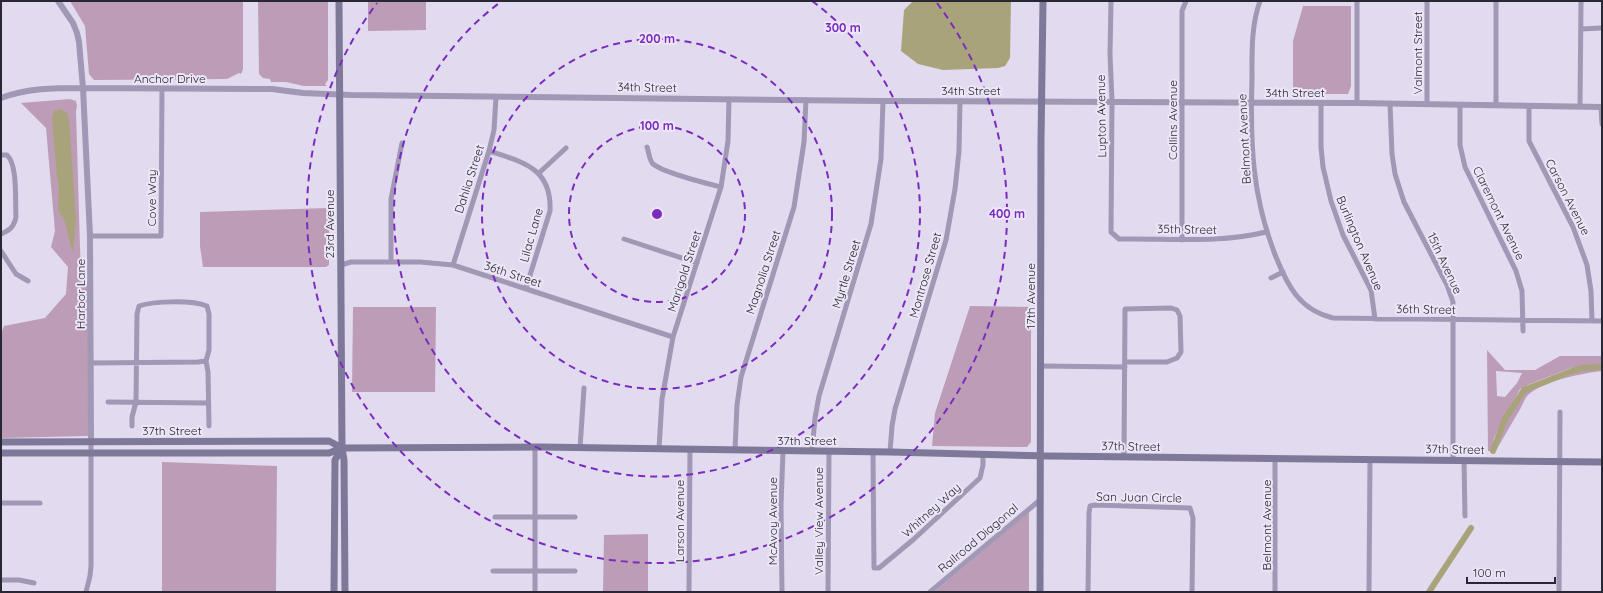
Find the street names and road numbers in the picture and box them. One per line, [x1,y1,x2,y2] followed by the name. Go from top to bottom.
[1410,11,1425,95] street label: Valmont Street
[134,71,206,86] street label: Anchor Drive
[1093,74,1109,158] street label: Lupton Avenue
[617,79,677,95] street label: 34th Street
[1165,80,1180,160] street label: Collins Avenue
[941,83,1001,98] street label: 34th Street
[1265,85,1325,100] street label: 34th Street
[1234,93,1254,185] street label: Belmont Avenue
[451,143,487,215] street label: Dahlia Street
[1542,156,1594,238] street label: Carson Avenue
[1470,164,1528,263] street label: Claremont Avenue
[144,170,159,226] street label: Cove Way
[322,189,337,258] street label: 23rd Avenue
[1333,193,1387,293] street label: Burlington Avenue
[516,206,546,264] street label: Lilac Lane
[1157,221,1217,237] street label: 35th Street
[664,228,704,314] street label: Marigold Street
[742,228,784,316] street label: Magnolia Street
[1424,230,1466,296] street label: 15th Avenue
[906,231,944,319] street label: Montrose Street
[828,238,864,310] street label: Myrtle Street
[482,258,544,290] street label: 36th Street
[73,259,88,329] street label: Harbor Lane
[1023,263,1038,329] street label: 17th Avenue
[1396,301,1456,317] street label: 36th Street
[142,423,202,438] street label: 37th Street
[777,433,837,448] street label: 37th Street
[1101,438,1161,454] street label: 37th Street
[1425,441,1485,457] street label: 37th Street
[811,467,826,575] street label: Valley View Avenue
[765,477,780,565] street label: McAvoy Avenue
[1259,479,1274,570] street label: Belmont Avenue
[672,480,687,562] street label: Larson Avenue
[898,480,964,540] street label: Whitney Way
[1096,489,1182,505] street label: San Juan Circle
[935,500,1021,576] street label: Railroad Diagonal

